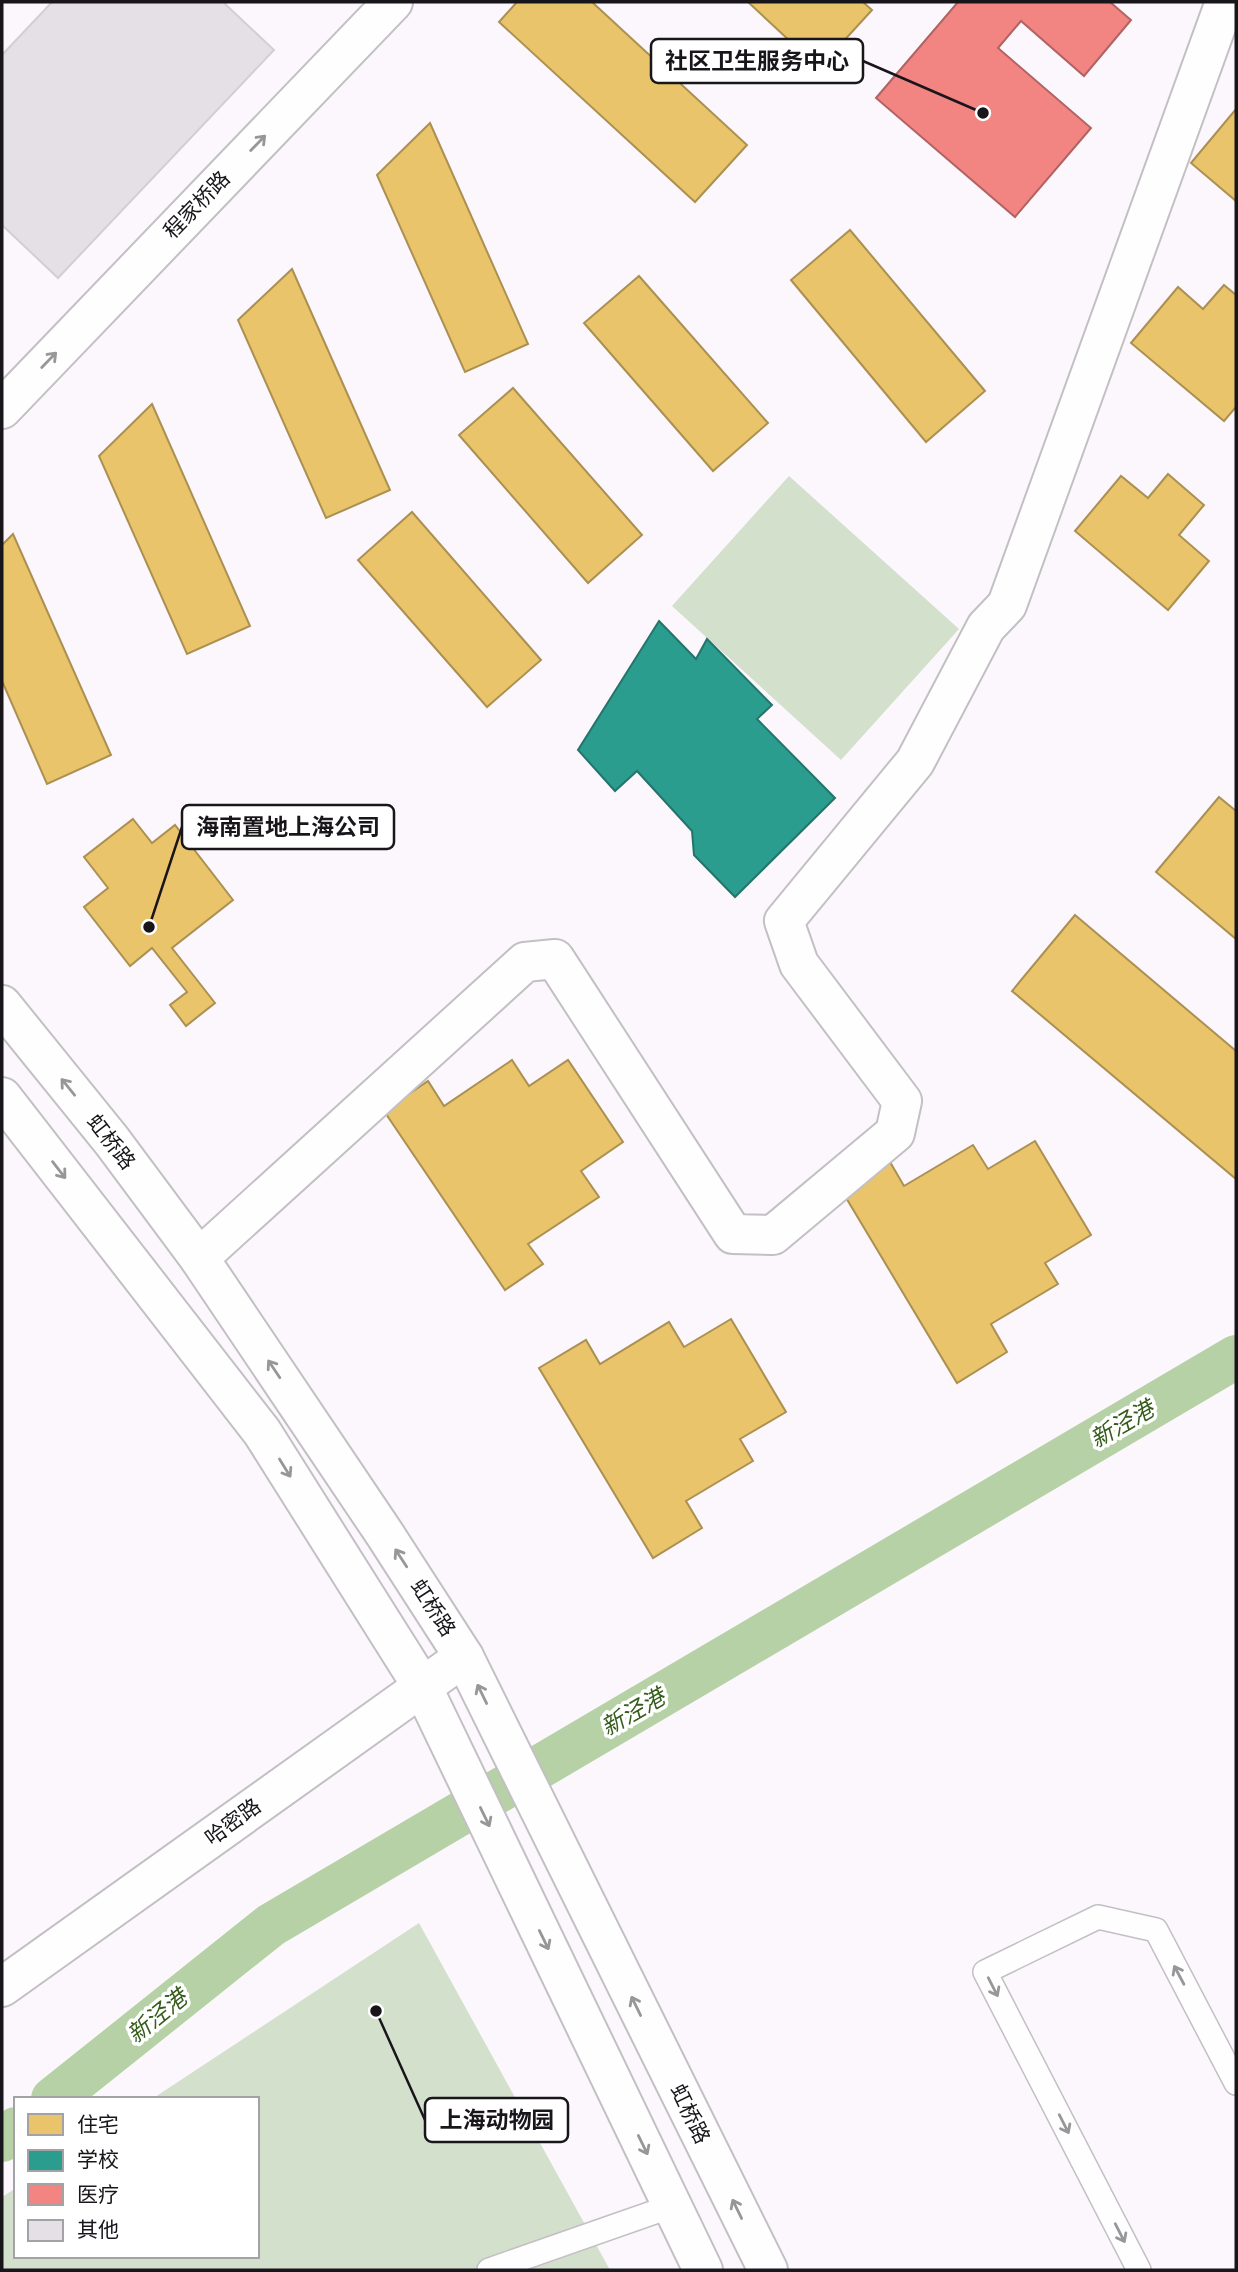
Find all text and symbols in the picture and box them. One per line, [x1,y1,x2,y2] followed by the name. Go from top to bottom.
[651,39,863,83] callout: 社区卫生服务中心
[665,45,849,78] text: 社区卫生服务中心
[249,135,266,152] one-way arrow
[157,164,237,246] street label: 程家桥路
[41,352,58,369] one-way arrow
[182,805,394,849] callout: 海南置地上海公司
[196,811,380,844] text: 海南置地上海公司
[60,1079,75,1097] one-way arrow
[80,1108,142,1176] street label: 虹桥路
[51,1160,67,1178] one-way arrow
[267,1360,281,1380] one-way arrow
[1084,1391,1163,1456] water label: 新泾港
[277,1458,292,1477] one-way arrow
[394,1549,408,1569] one-way arrow
[403,1573,463,1643] street label: 虹桥路
[595,1679,674,1744] water label: 新泾港
[475,1684,489,1705] one-way arrow
[199,1791,267,1853] street label: 哈密路
[479,1806,492,1827] one-way arrow
[538,1929,551,1950] one-way arrow
[1172,1965,1186,1985] one-way arrow
[986,1976,1000,1997] one-way arrow
[120,1980,197,2051] water label: 新泾港
[629,1995,642,2016] one-way arrow
[663,2079,717,2149] street label: 虹桥路
[14,2097,259,2258] legend
[425,2098,568,2142] callout: 上海动物园
[440,2104,555,2137] text: 上海动物园
[77,2110,119,2140] text: 住宅
[1058,2113,1072,2134] one-way arrow
[636,2134,650,2155] one-way arrow
[77,2145,119,2175] text: 学校
[77,2180,119,2210] text: 医疗
[730,2199,744,2220] one-way arrow
[77,2215,119,2245] text: 其他
[1113,2222,1127,2243] one-way arrow

